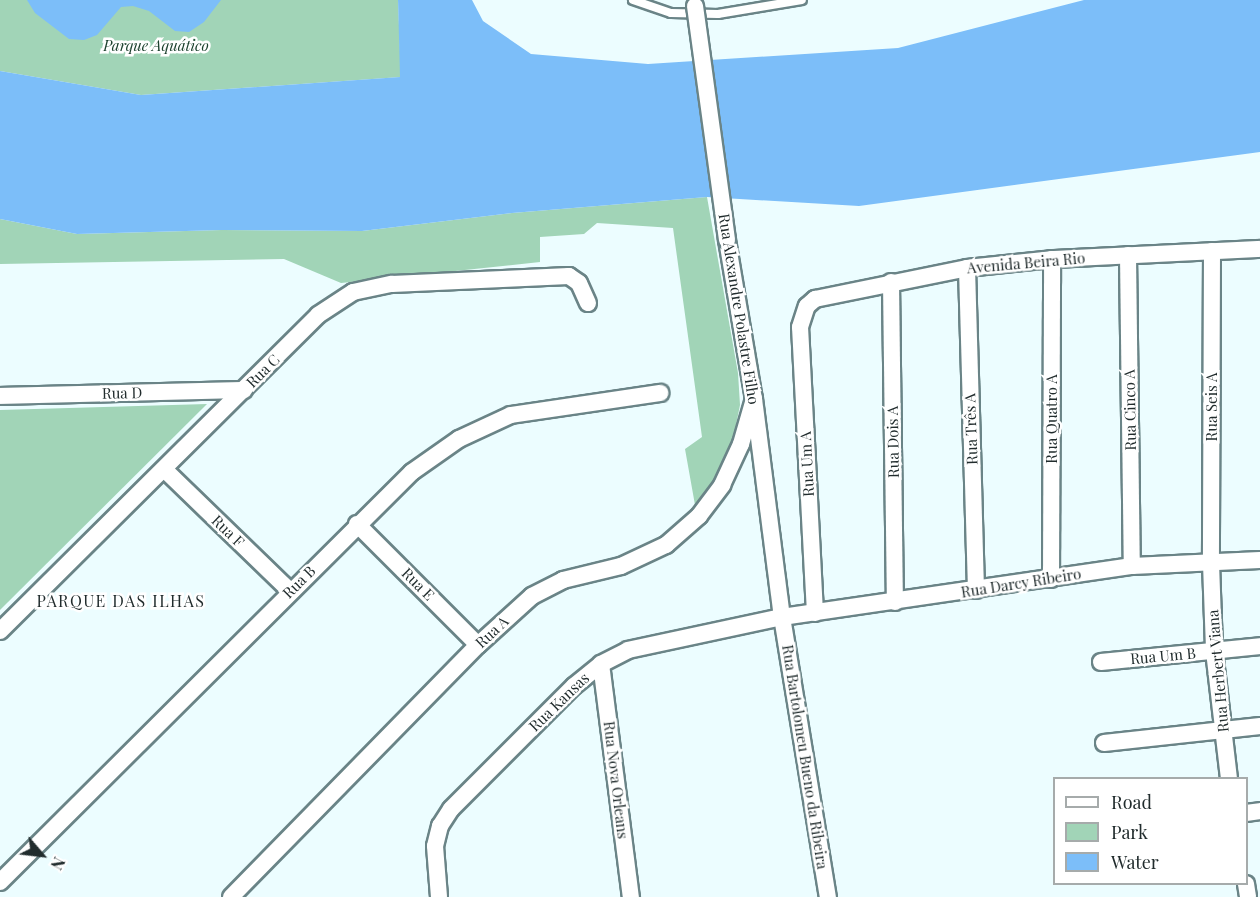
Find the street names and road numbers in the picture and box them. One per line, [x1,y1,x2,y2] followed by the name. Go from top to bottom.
[715,212,763,406] street label: Rua Alexandre Polastre Filho
[966,249,1086,277] street label: Avenida Beira Rio
[243,351,283,391] street label: Rua C
[1120,369,1140,451] street label: Rua Cinco A
[1203,372,1221,442] street label: Rua Seis A
[1043,374,1061,464] street label: Rua Quatro A
[102,384,142,402] street label: Rua D
[961,392,981,466] street label: Rua Três A
[883,405,903,479] street label: Rua Dois A
[796,430,818,498] street label: Rua Um A
[208,511,248,551] street label: Rua F
[279,562,319,602] street label: Rua B
[398,564,438,604] street label: Rua E
[959,565,1083,601] street label: Rua Darcy Ribeiro
[1204,609,1232,733] street label: Rua Herbert Viana
[472,612,512,652] street label: Rua A
[778,643,832,871] street label: Rua Bartolomeu Bueno da Ribeira
[1129,644,1197,668] street label: Rua Um B
[525,669,593,735] street label: Rua Kansas
[600,720,632,840] street label: Rua Nova Orleans

